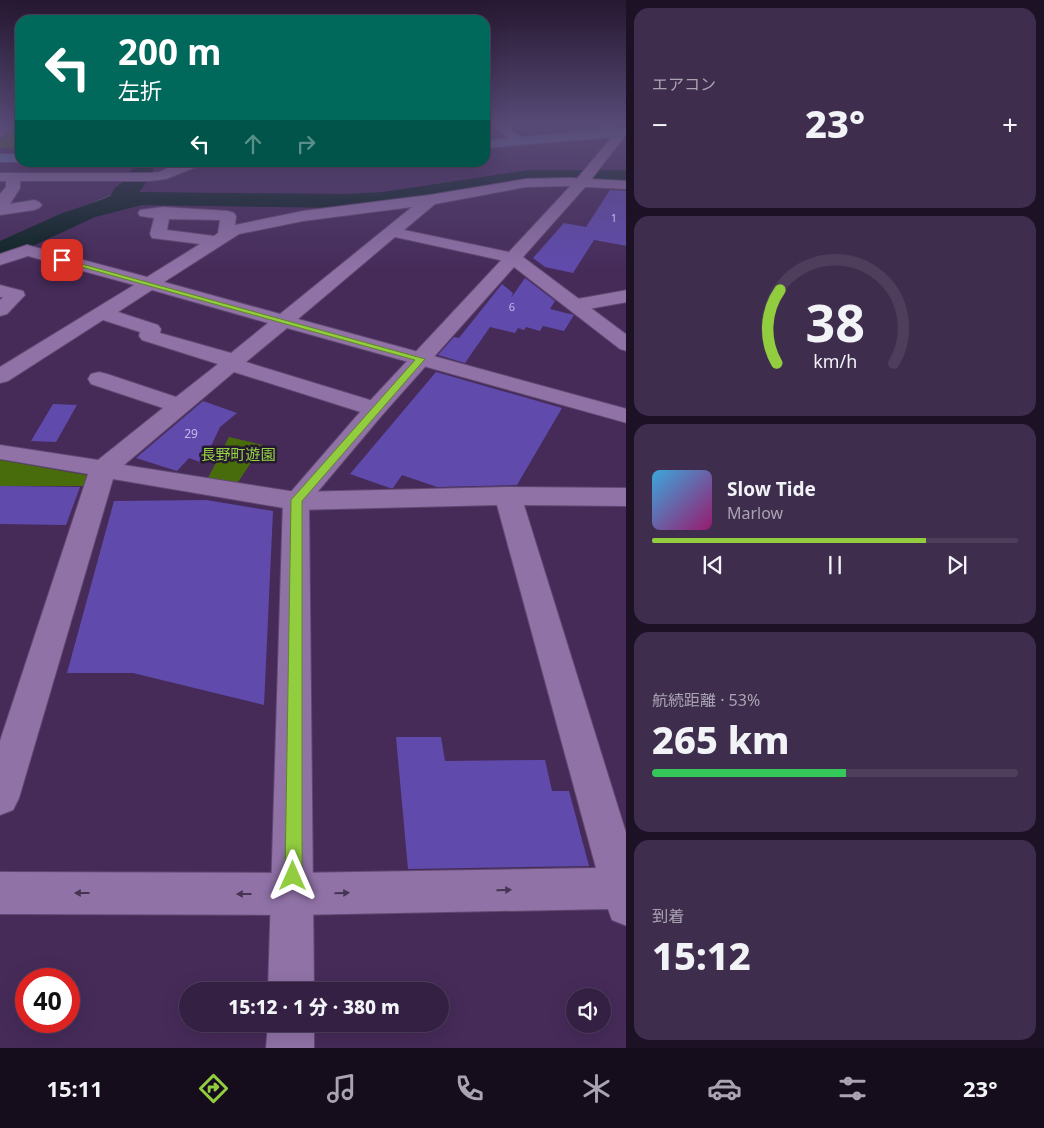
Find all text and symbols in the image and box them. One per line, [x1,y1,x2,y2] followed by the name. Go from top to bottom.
[118,28,221,75] text: 200 m
[35,35,100,100] icon: left
[652,73,716,95] text: エアコン
[118,75,162,105] text: 左折
[805,97,865,149] text: 23°
[652,105,668,143] text: −
[1002,105,1018,143] text: +
[186,130,214,158] icon: left
[239,130,267,158] icon: ahead
[292,130,320,158] icon: right
[611,210,617,225] house number: 1
[41,239,83,281] pin
[48,246,76,274] icon: arrive
[805,286,865,357] text: 38
[509,299,515,314] house number: 6
[813,349,857,373] text: km/h
[184,425,198,442] house number: 29
[200,444,276,464] park label: 長野町遊園
[727,476,816,502] text: Slow Tide
[727,502,783,524] text: Marlow
[699,551,727,579] icon: previous
[821,551,849,579] icon: pause
[943,551,971,579] icon: next
[652,689,760,711] text: 航続距離 · 53%
[652,713,790,765] text: 265 km
[266,849,318,901] position arrow
[497,886,513,894] one-way arrow
[74,889,90,897] one-way arrow
[334,889,350,897] one-way arrow
[236,890,252,898] one-way arrow
[652,905,684,927] text: 到着
[652,929,751,981] text: 15:12
[15,968,80,1033] speed limit sign: 40
[566,988,611,1033] map controls
[566,988,611,1033] button: sound
[228,994,400,1020] text: 15:12 · 1 分 · 380 m
[196,1071,231,1106] icon: directions
[324,1071,359,1106] icon: music
[452,1071,487,1106] icon: phone
[579,1071,614,1106] icon: climate
[707,1071,742,1106] icon: car
[835,1071,870,1106] icon: filters
[46,1073,103,1103] text: 15:11
[963,1073,997,1103] text: 23°

